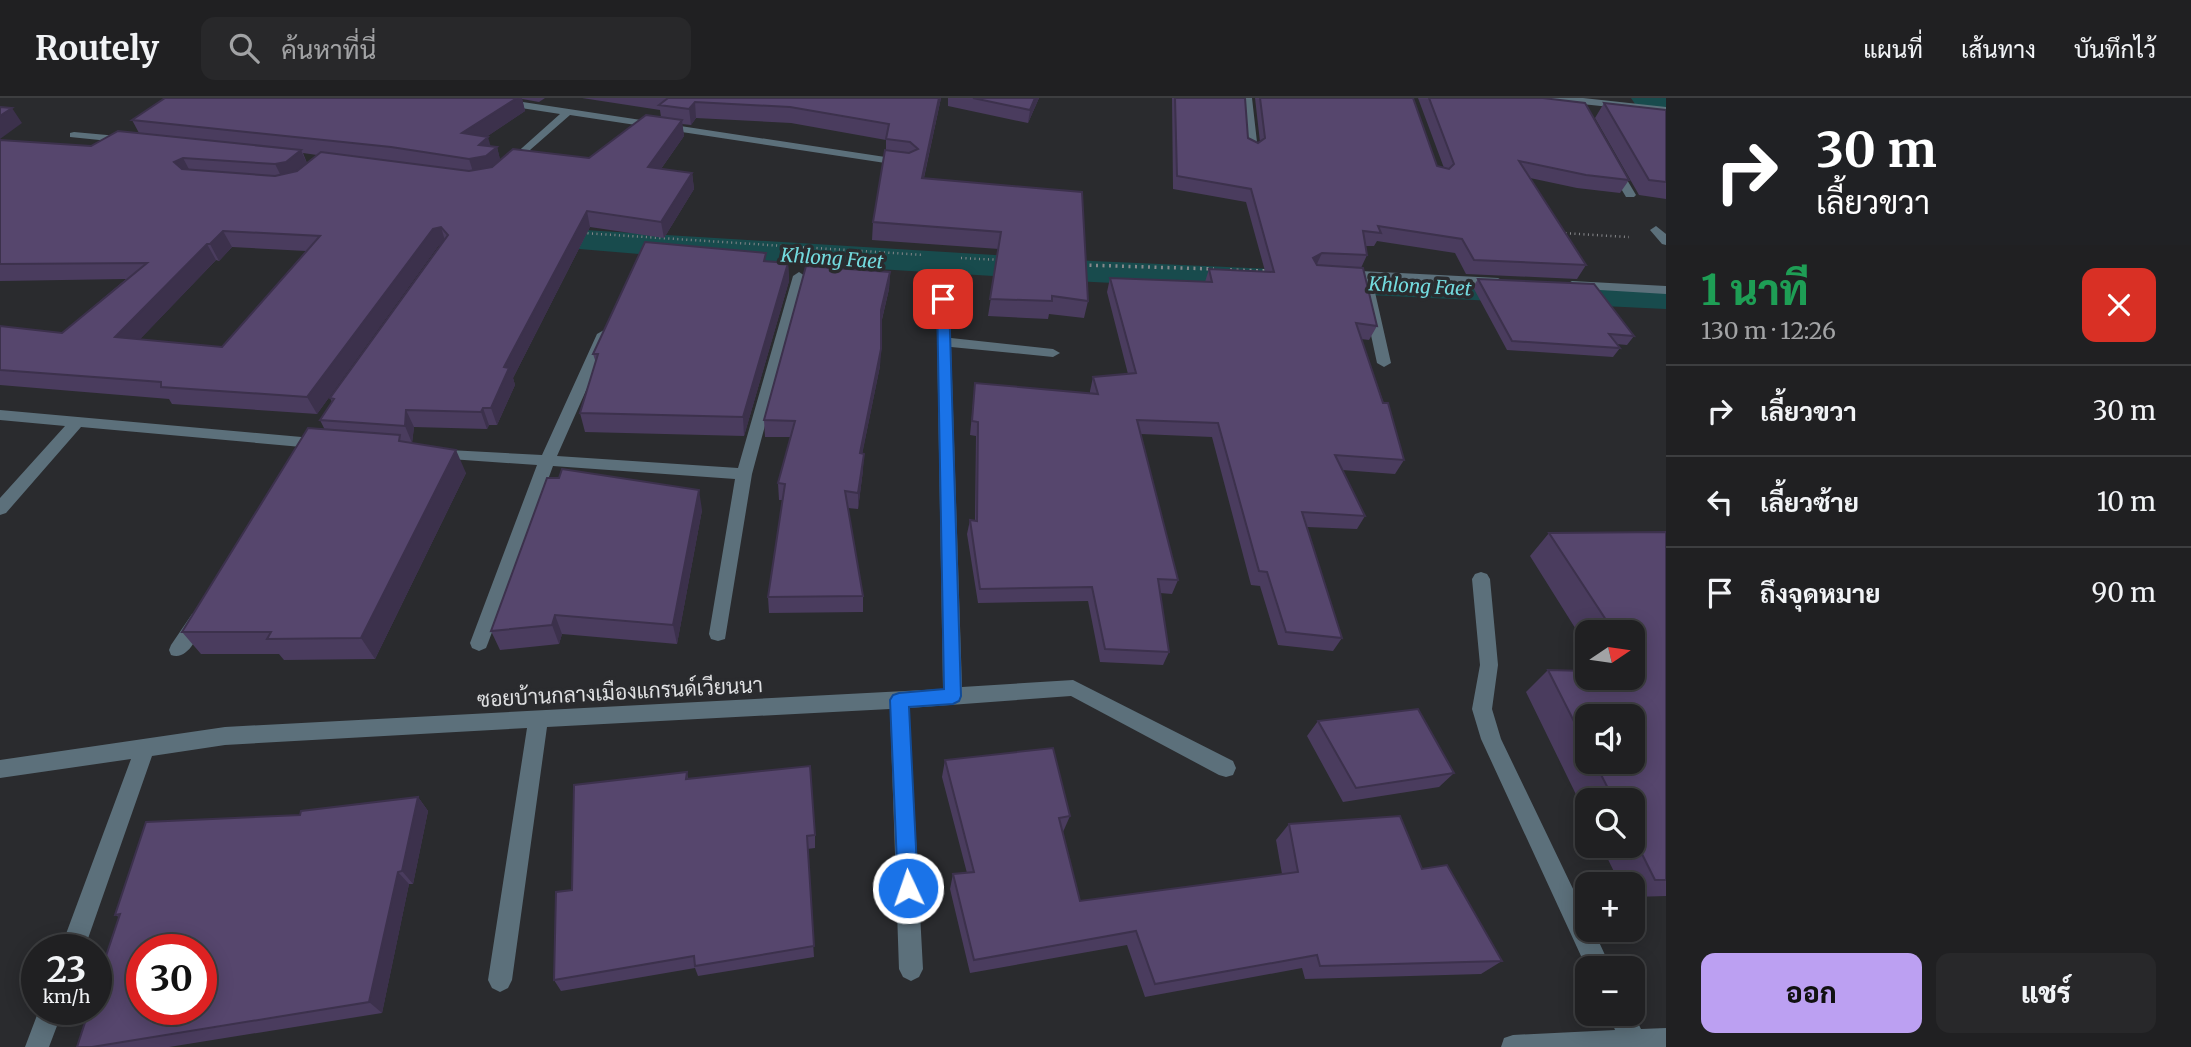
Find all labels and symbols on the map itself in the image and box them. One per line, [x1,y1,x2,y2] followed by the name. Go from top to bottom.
[779,242,885,274] water label: Khlong Faet
[913,269,973,329] pin
[1367,271,1472,301] water label: Khlong Faet
[1575,620,1645,690] north arrow
[476,671,764,713] street label: ซอยบ้านกลางเมืองแกรนด์เวียนนา
[871,851,945,925] position arrow
[126,934,217,1025] speed limit sign: 30

